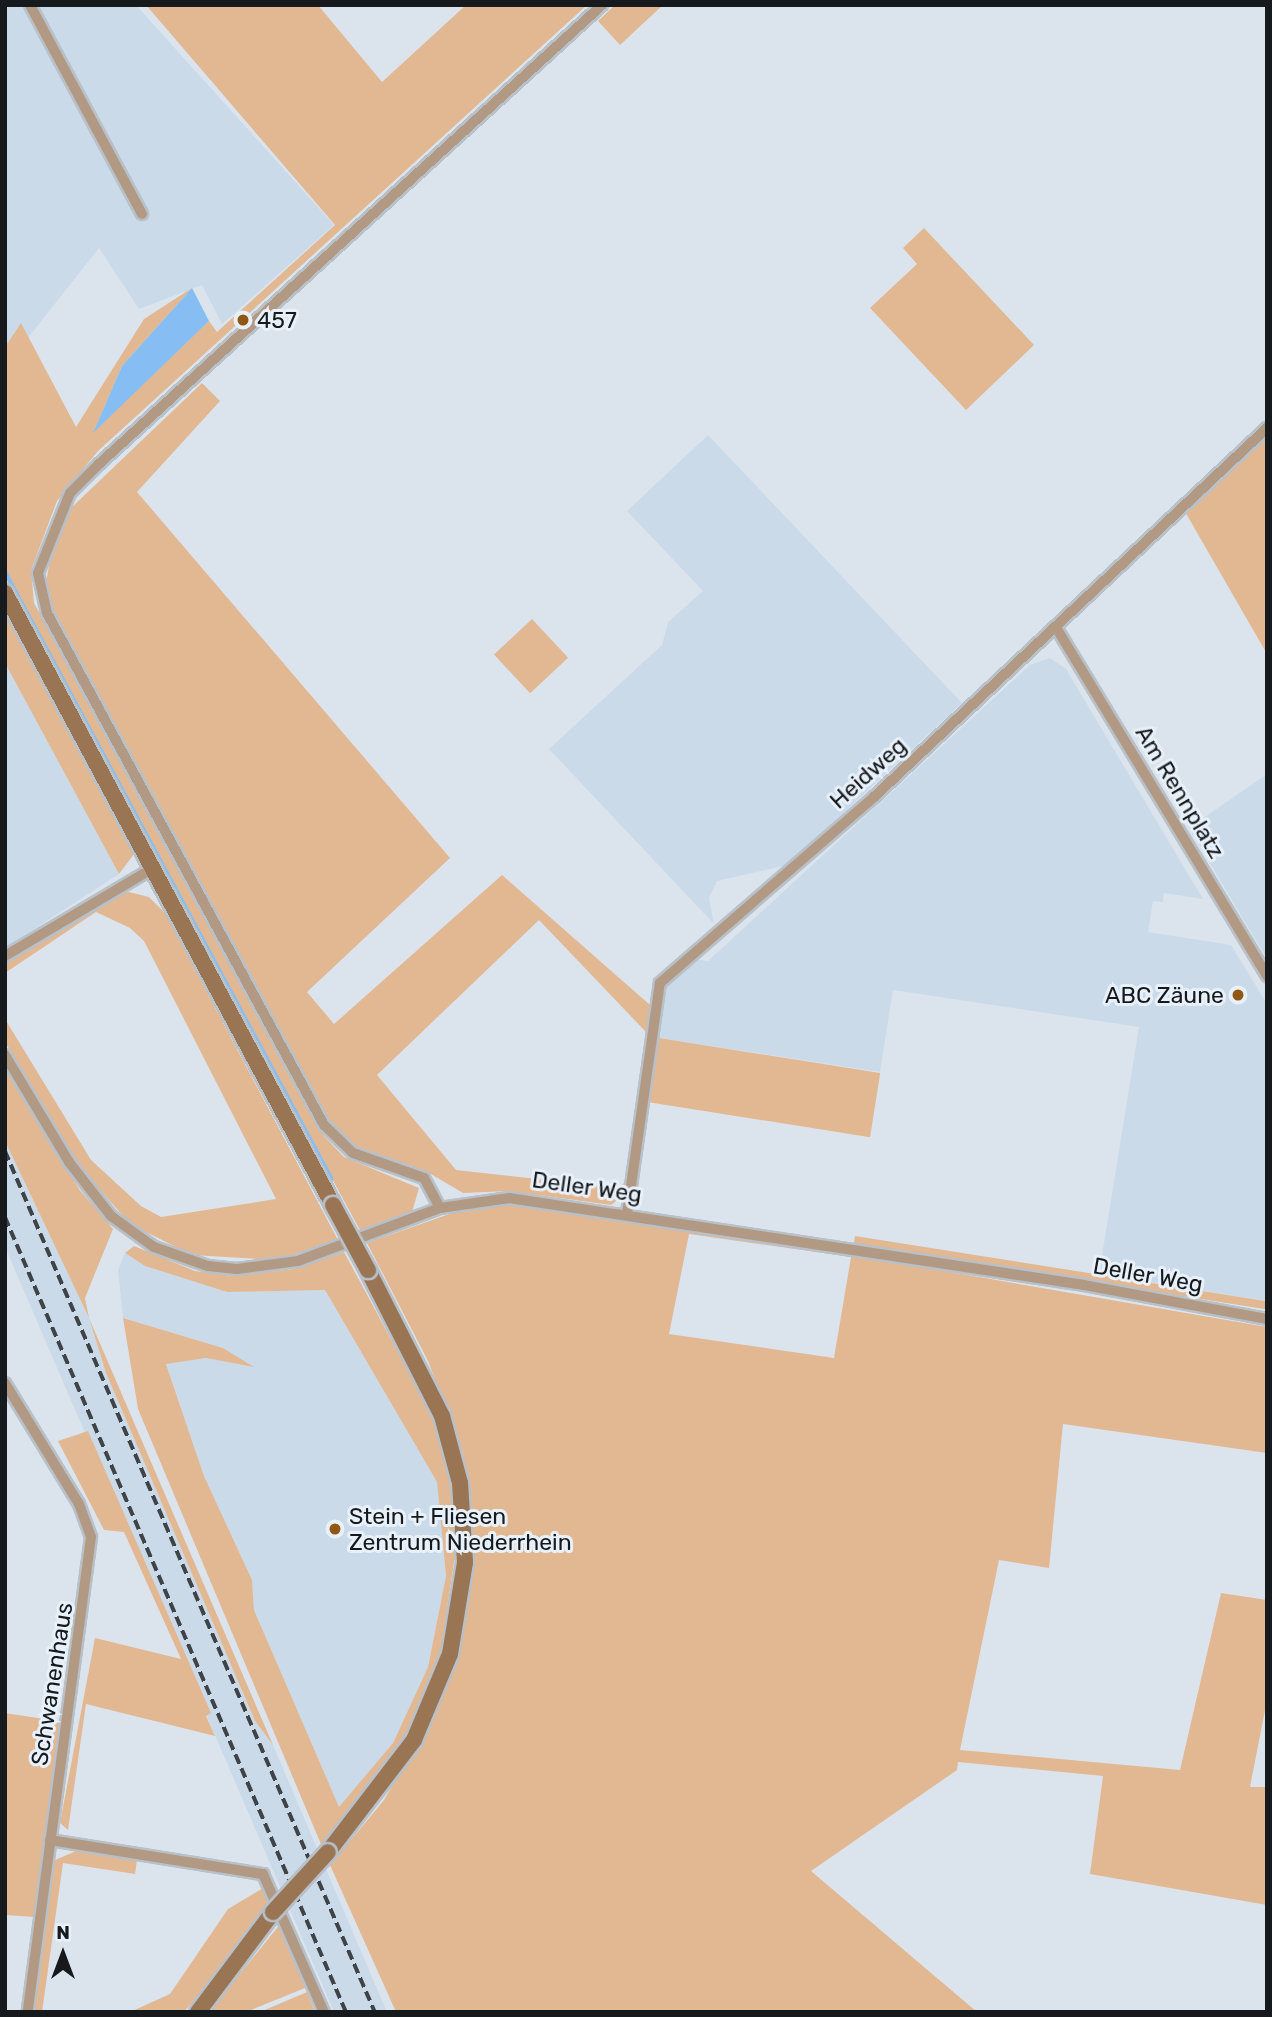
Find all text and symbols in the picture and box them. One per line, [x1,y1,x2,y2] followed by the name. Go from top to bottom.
[257,306,297,334] place label: 457
[235,312,251,328] marker: 457
[1130,721,1230,863] street label: Am Rennplatz
[824,732,912,814] street label: Heidweg
[1105,981,1224,1009] place label: ABC Zäune
[1230,987,1246,1003] marker: ABC Zäune
[530,1166,644,1208] street label: Deller Weg
[1091,1252,1205,1298] street label: Deller Weg
[349,1502,572,1556] place label: Stein + Fliesen Zentrum Niederrhein
[327,1521,343,1537] marker: Stein + Fliesen Zentrum Niederrhein
[25,1601,79,1767] street label: Schwanenhaus
[28,1919,98,1989] north arrow
[56,1921,70,1944] text: N

